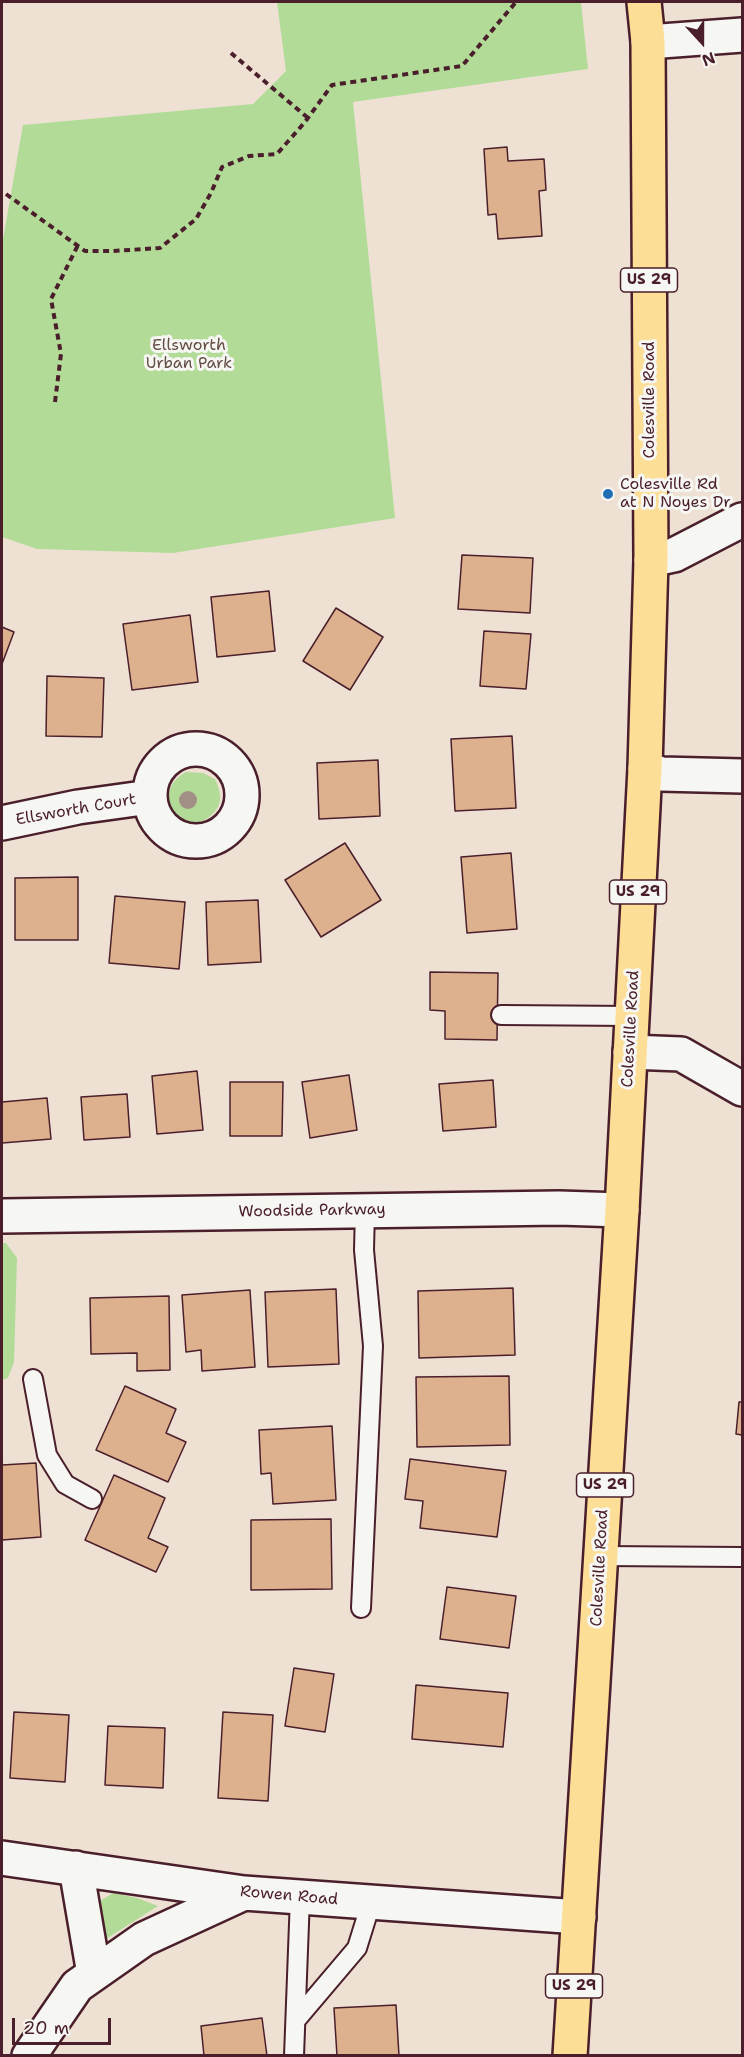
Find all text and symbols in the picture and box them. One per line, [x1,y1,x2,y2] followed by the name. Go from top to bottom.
[672,12,732,72] north arrow
[699,47,718,71] text: N
[620,268,678,292] road number: US 29
[146,336,232,374] park label: Ellsworth Urban Park
[640,341,660,459] street label: Colesville Road
[620,475,731,513] place label: Colesville Rd at N Noyes Dr
[601,487,615,501] marker: Colesville Rd at N Noyes Dr
[14,790,138,830] street label: Ellsworth Court
[610,880,666,904] road number: US 29
[618,970,644,1088] street label: Colesville Road
[238,1200,386,1222] street label: Woodside Parkway
[576,1473,634,1497] road number: US 29
[587,1509,613,1627] street label: Colesville Road
[239,1882,339,1910] street label: Rowen Road
[546,1974,602,1998] road number: US 29
[15,2006,114,2044] scale bar
[23,2016,69,2040] text: 20 m

